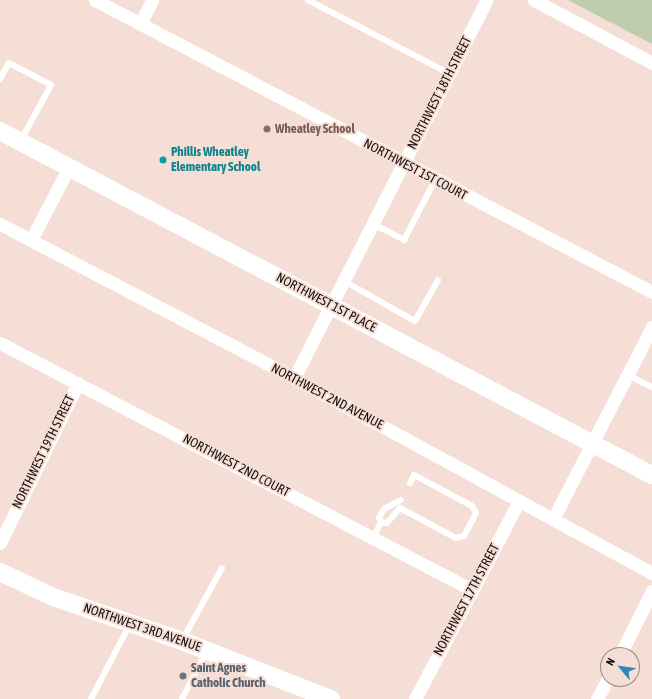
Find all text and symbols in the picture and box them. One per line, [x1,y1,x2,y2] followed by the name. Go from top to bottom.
[405,34,475,152] street label: NORTHWEST 18TH STREET
[275,121,355,137] place label: Wheatley School
[262,124,272,134] marker: Wheatley School
[361,136,469,204] street label: NORTHWEST 1ST COURT
[171,145,260,176] place label: Phillis Wheatley Elementary School
[158,155,168,165] marker: Phillis Wheatley Elementary School
[273,270,379,336] street label: NORTHWEST 1ST PLACE
[268,361,386,433] street label: NORTHWEST 2ND AVENUE
[10,393,78,511] street label: NORTHWEST 19TH STREET
[180,431,292,501] street label: NORTHWEST 2ND COURT
[431,541,503,659] street label: NORTHWEST 17TH STREET
[81,601,203,655] street label: NORTHWEST 3RD AVENUE
[600,647,640,687] north arrow
[604,656,617,667] text: N
[191,661,265,692] place label: Saint Agnes Catholic Church
[178,671,188,681] marker: Saint Agnes Catholic Church

